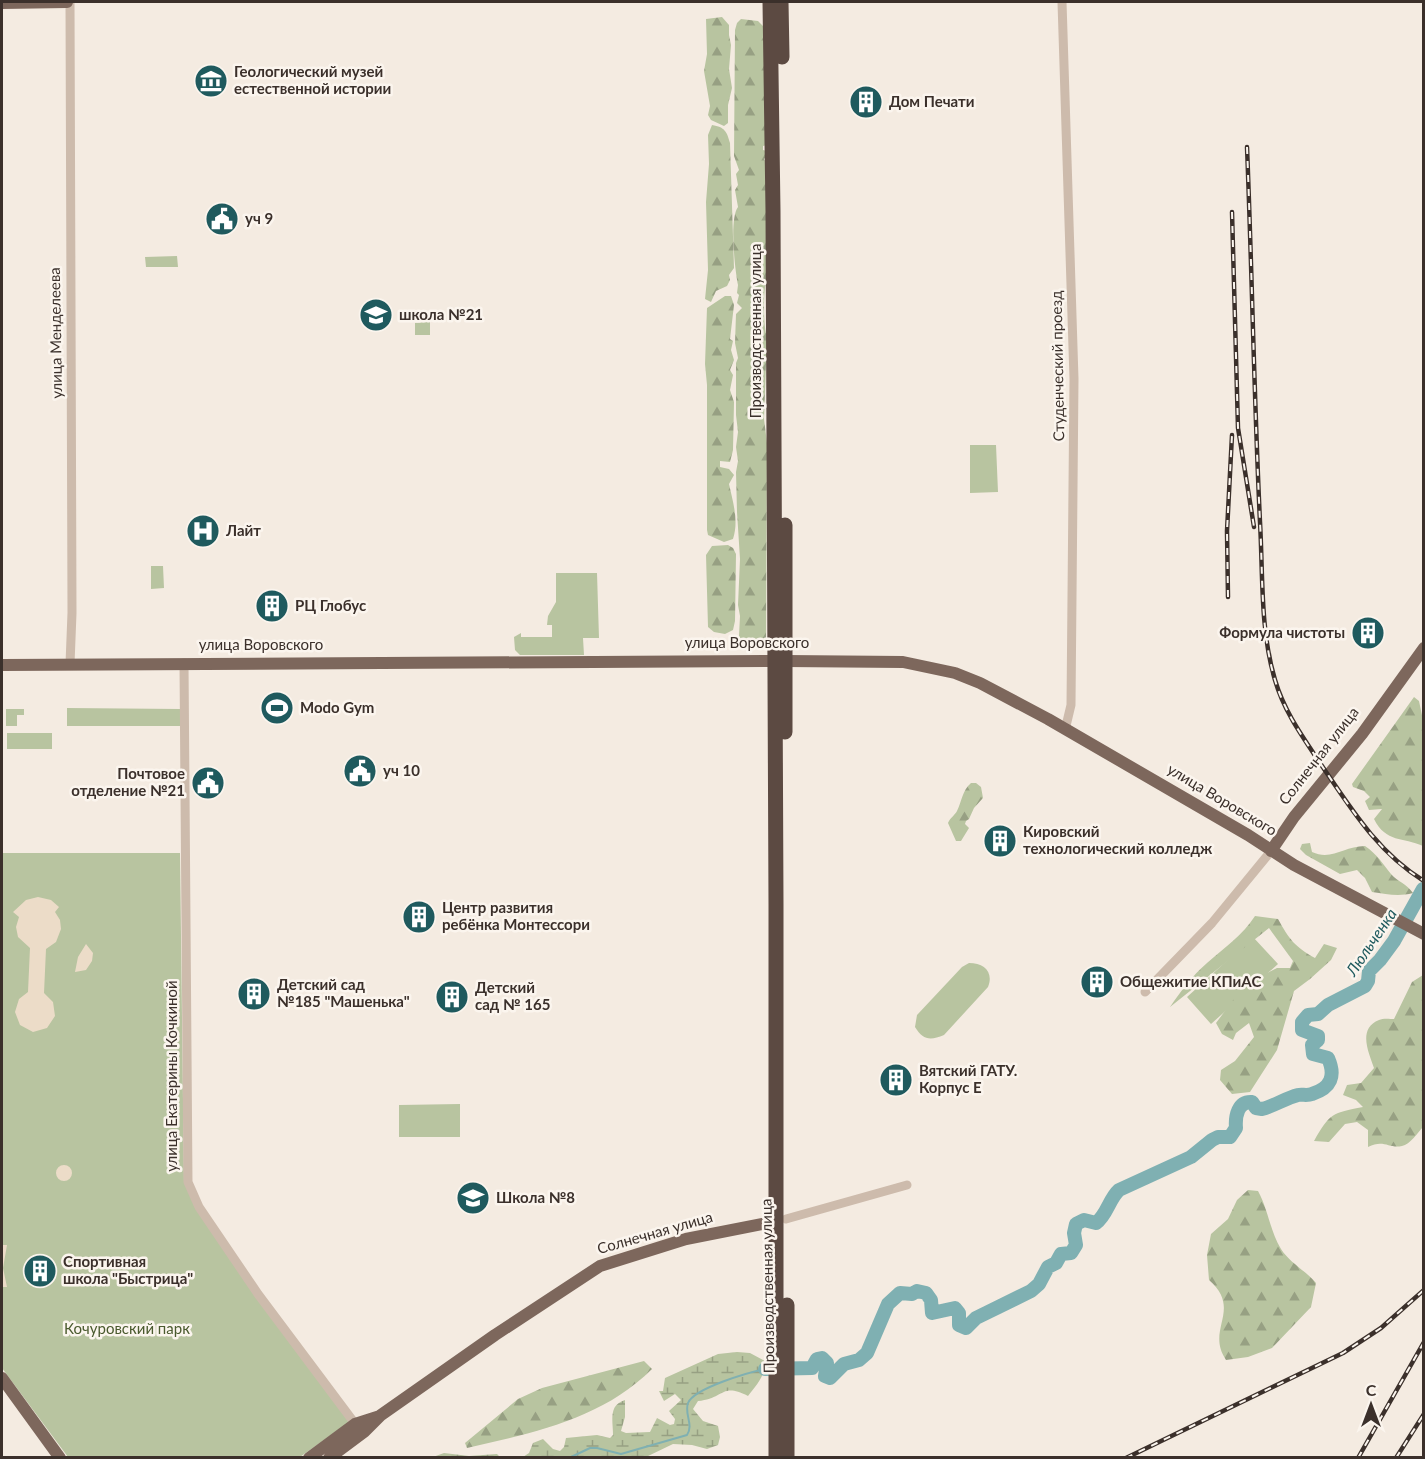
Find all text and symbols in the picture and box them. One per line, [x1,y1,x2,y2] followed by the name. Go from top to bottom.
[234,62,391,97] place label: Геологический музей естественной истории
[193,63,229,99] museum icon: Геологический музей естественной истории
[848,84,884,120] building icon: Дом Печати
[889,92,975,110] place label: Дом Печати
[204,201,240,237] public building icon: уч 9
[245,209,273,227] place label: уч 9
[746,244,764,418] street label: Производственная улица
[45,267,65,399] street label: улица Менделеева
[1047,291,1067,442] street label: Студенческий проезд
[358,297,394,333] school or university icon: школа №21
[399,305,483,323] place label: школа №21
[185,513,221,549] hospital icon: Лайт
[225,521,261,539] place label: Лайт
[254,588,290,624] building icon: РЦ Глобус
[295,596,366,614] place label: РЦ Глобус
[1350,615,1386,651] building icon: Формула чистоты
[1219,623,1345,641] place label: Формула чистоты
[685,633,809,651] street label: улица Воровского
[199,635,323,653] street label: улица Воровского
[259,690,295,726] sports icon: Modo Gym
[300,698,374,716] place label: Modo Gym
[1274,703,1362,808] street label: Солнечная улица
[342,753,378,789] public building icon: уч 10
[1164,759,1281,839] street label: улица Воровского
[383,761,420,779] place label: уч 10
[71,764,185,799] place label: Почтовое отделение №21
[190,765,226,801] public building icon: Почтовое отделение №21
[1023,822,1213,857] place label: Кировский технологический колледж
[982,823,1018,859] building icon: Кировский технологический колледж
[442,898,590,933] place label: Центр развития ребёнка Монтессори
[401,899,437,935] building icon: Центр развития ребёнка Монтессори
[1341,905,1400,980] water label: Люльченка
[1079,964,1115,1000] building icon: Общежитие КПиАС
[1120,972,1261,990] place label: Общежитие КПиАС
[277,975,410,1010] place label: Детский сад №185 "Машенька"
[236,976,272,1012] building icon: Детский сад №185 "Машенька"
[475,978,550,1013] place label: Детский сад № 165
[434,979,470,1015] building icon: Детский сад № 165
[162,980,180,1172] street label: улица Екатерины Кочкиной
[919,1061,1017,1096] place label: Вятский ГАТУ. Корпус Е
[878,1062,914,1098] building icon: Вятский ГАТУ. Корпус Е
[455,1180,491,1216] school or university icon: Школа №8
[496,1188,575,1206] place label: Школа №8
[756,1199,778,1373] street label: Производственная улица
[595,1207,714,1257] street label: Солнечная улица
[63,1252,193,1287] place label: Спортивная школа "Быстрица"
[22,1253,58,1289] building icon: Спортивная школа "Быстрица"
[64,1319,190,1337] park label: Кочуровский парк
[1341,1375,1401,1435] north arrow
[1366,1380,1377,1399] text: С

